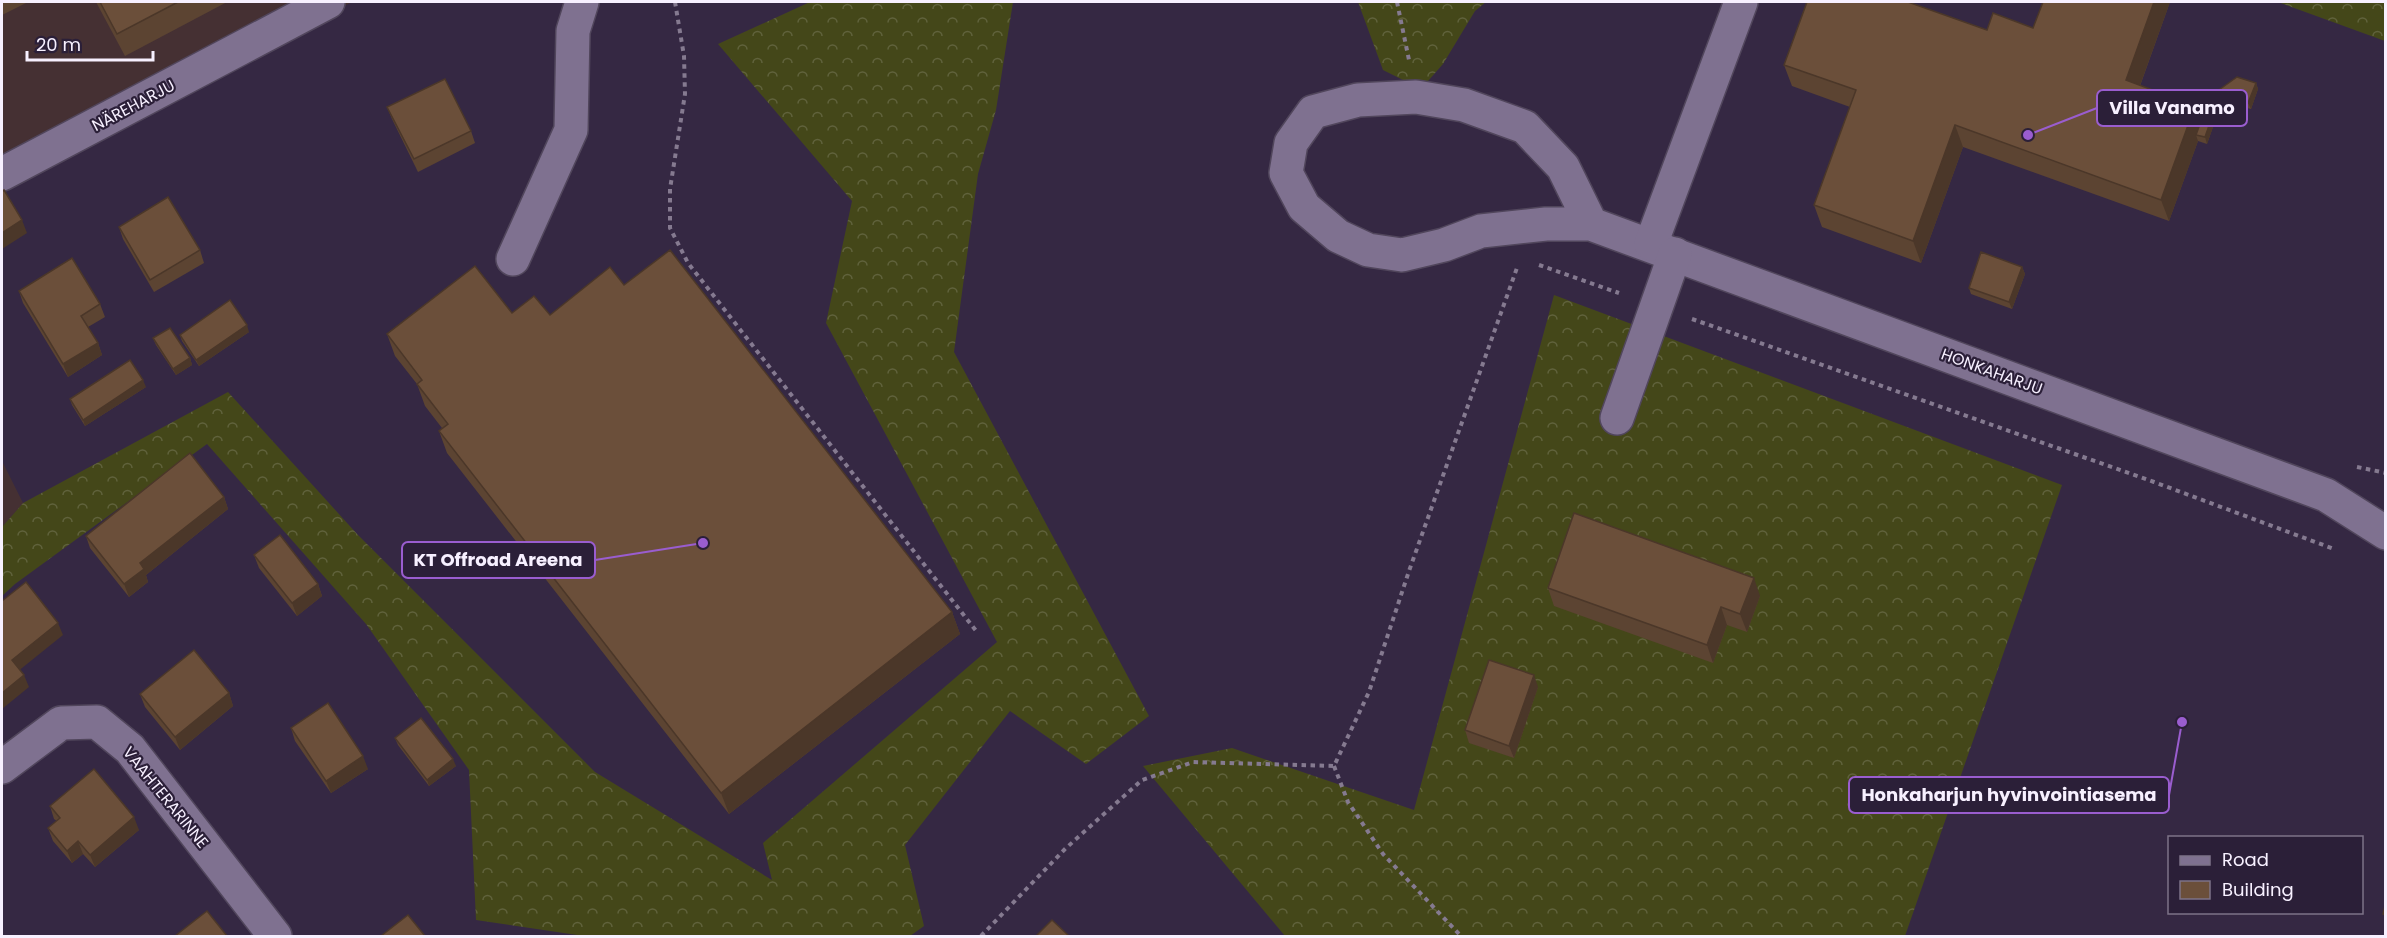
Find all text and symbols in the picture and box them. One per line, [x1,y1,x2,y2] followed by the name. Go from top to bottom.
[27,24,153,62] scale bar
[36,32,81,57] text: 20 m
[88,74,179,137] street label: NÄREHARJU
[2097,90,2247,126] callout: Villa Vanamo
[2109,95,2235,120] text: Villa Vanamo
[1938,343,2046,400] street label: HONKAHARJU
[402,542,595,578] callout: KT Offroad Areena
[413,547,583,572] text: KT Offroad Areena
[117,741,214,853] street label: VAAHTERARINNE
[1849,777,2169,813] callout: Honkaharjun hyvinvointiasema
[1861,782,2157,807] text: Honkaharjun hyvinvointiasema
[2168,836,2363,914] legend
[2222,847,2269,872] text: Road
[2222,877,2294,902] text: Building

